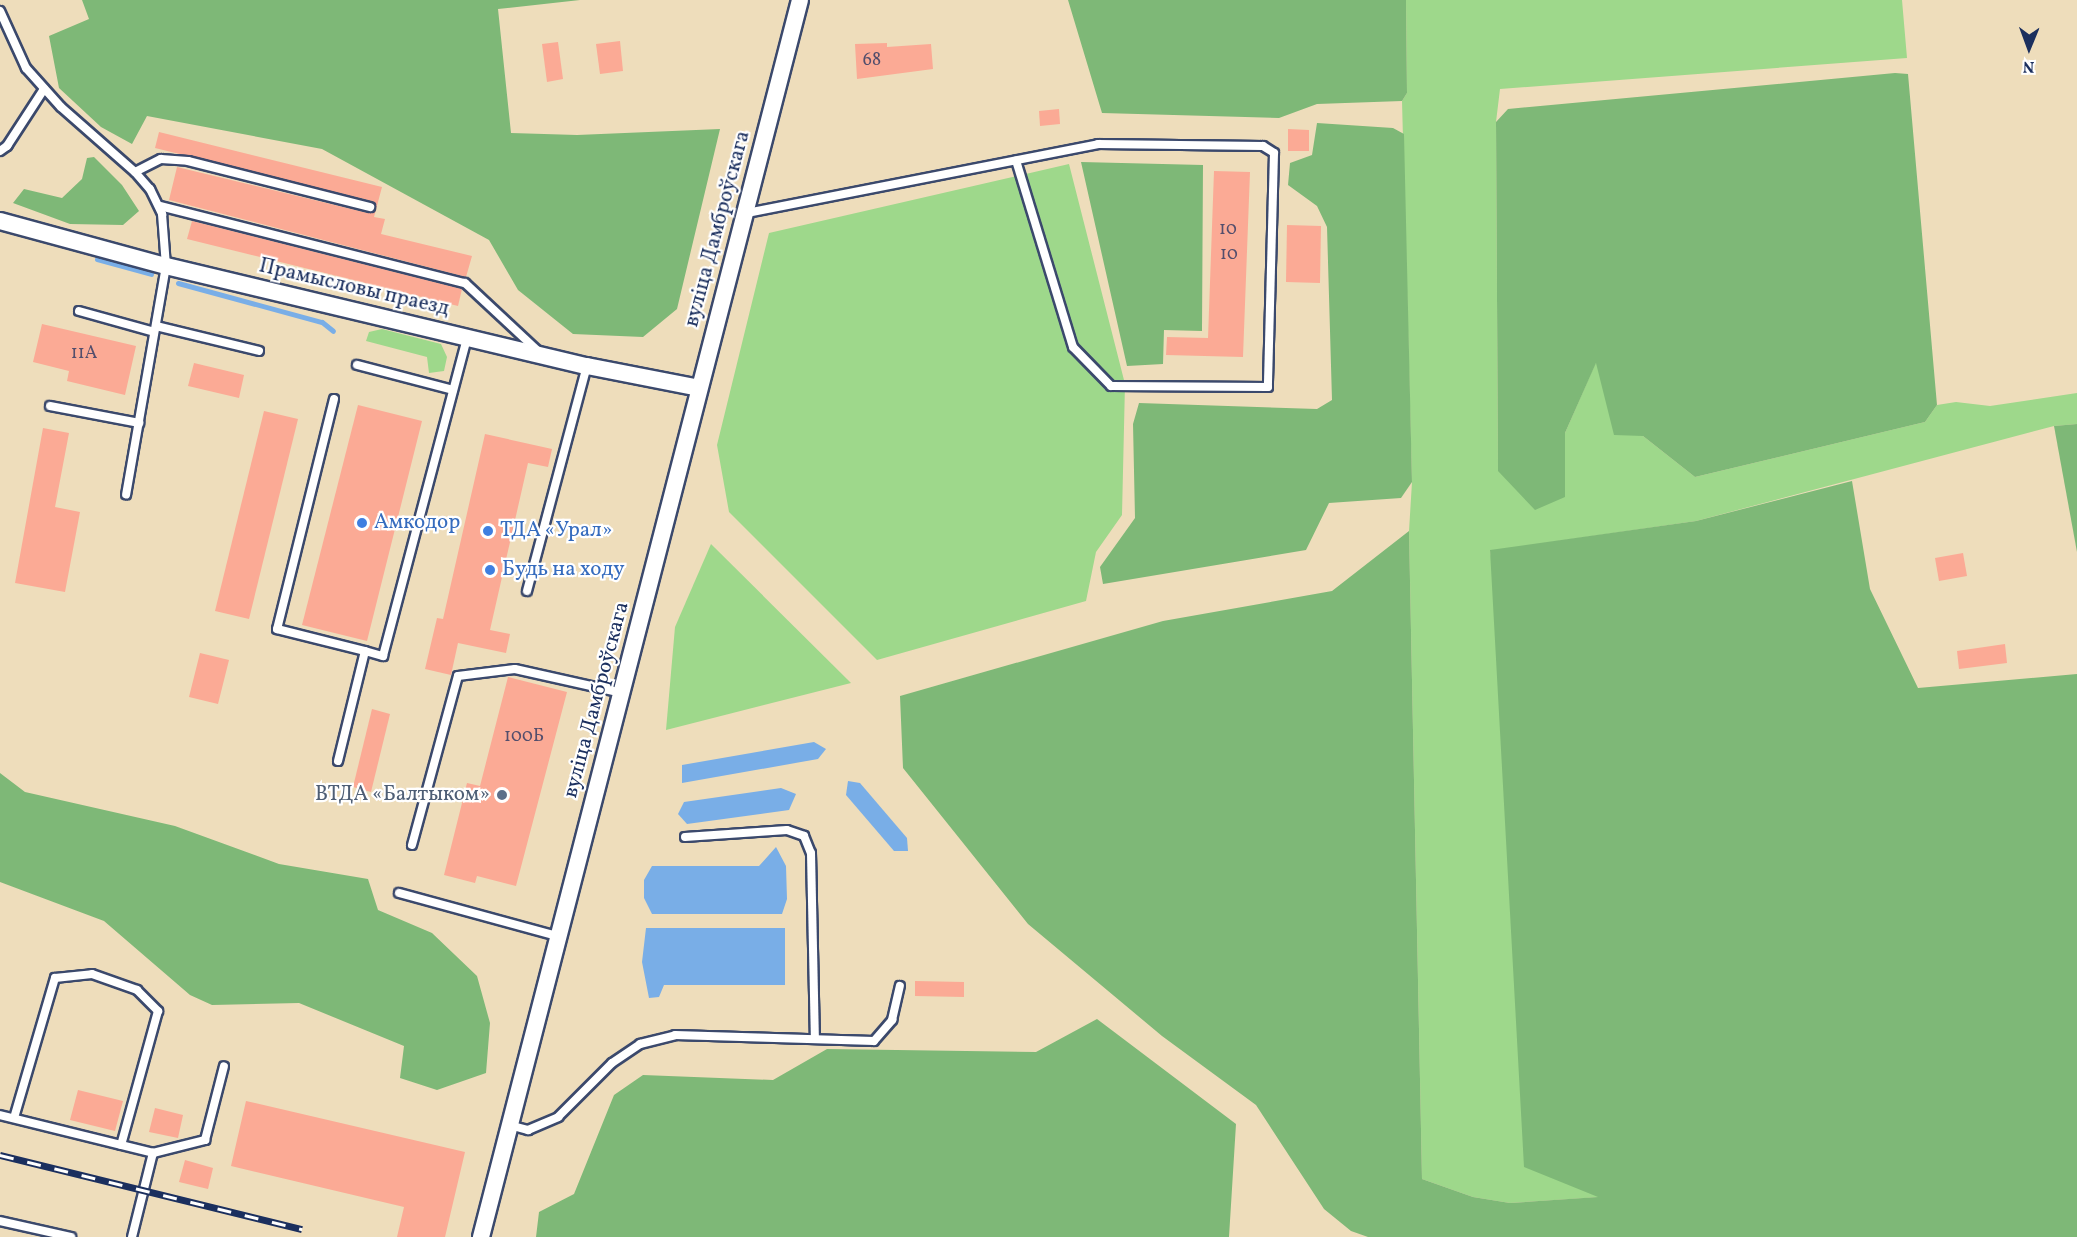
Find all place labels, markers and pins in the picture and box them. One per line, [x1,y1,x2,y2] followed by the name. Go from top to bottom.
[374,510,460,536] place label: Амкодор
[355,516,369,530] marker: Амкодор
[500,518,613,544] place label: ТДА «Урал»
[481,524,495,538] marker: ТДА «Урал»
[502,557,625,583] place label: Будь на ходу
[483,563,497,577] marker: Будь на ходу
[314,782,490,808] place label: ВТДА «Балтыком»
[495,788,509,802] marker: ВТДА «Балтыком»

